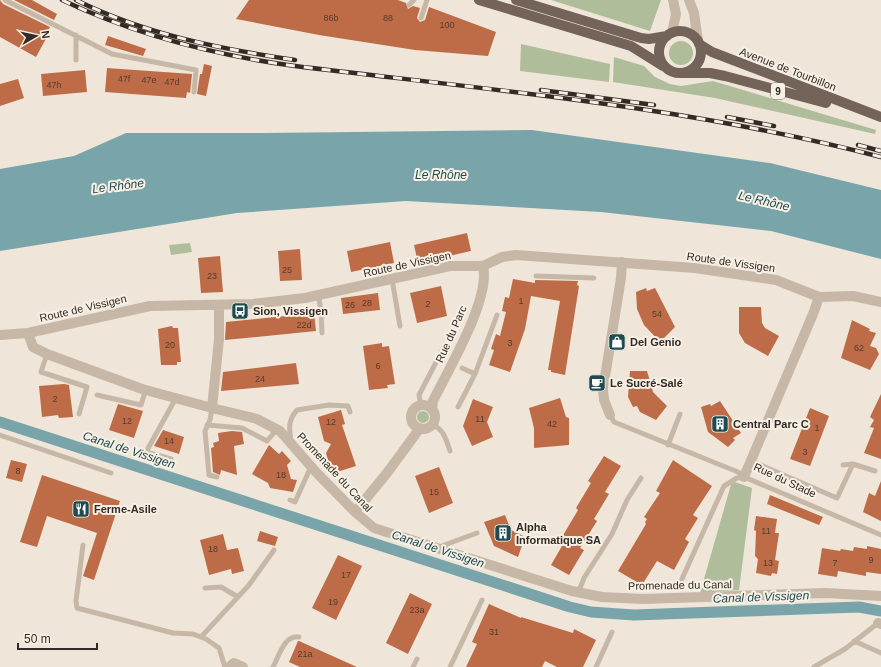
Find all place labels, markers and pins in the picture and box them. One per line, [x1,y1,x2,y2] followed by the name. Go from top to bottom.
[230,301,250,321] bus stop icon: Sion, Vissigen
[253,305,328,317] place label: Sion, Vissigen
[607,332,627,352] shop icon: Del Genio
[630,336,682,348] place label: Del Genio
[587,373,607,393] cafe icon: Le Sucré-Salé
[610,377,683,389] place label: Le Sucré-Salé
[710,414,730,434] building icon: Central Parc C
[733,418,809,430] place label: Central Parc C
[71,499,91,519] restaurant icon: Ferme-Asile
[94,503,157,515] place label: Ferme-Asile
[516,521,601,546] place label: Alpha Informatique SA
[493,523,513,543] building icon: Alpha Informatique SA

